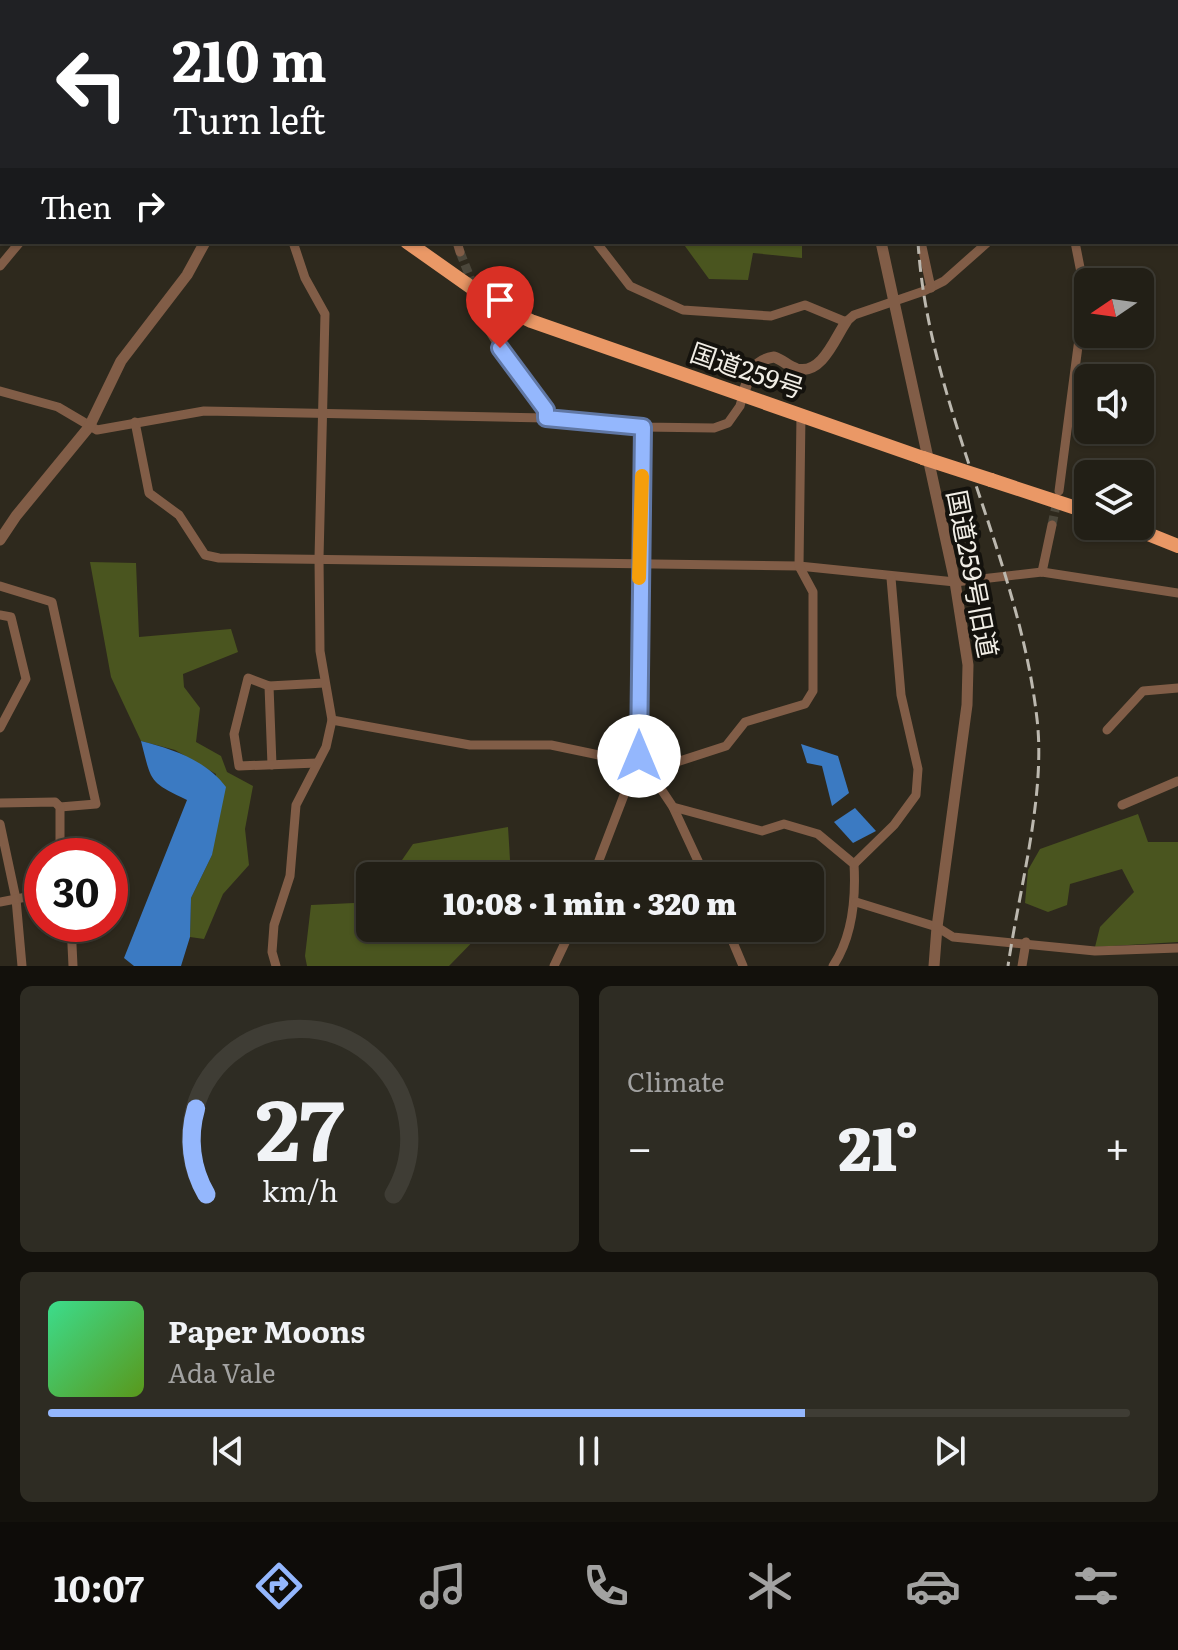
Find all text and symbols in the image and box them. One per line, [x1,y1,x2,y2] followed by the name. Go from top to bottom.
[172,16,327,99] text: 210 m
[40,32,144,136] icon: left
[172,92,326,145] text: Turn left
[40,184,112,228] text: Then
[128,184,172,228] icon: right
[466,266,534,348] pin
[1074,268,1154,348] north arrow
[1074,268,1154,540] map controls
[478,278,522,322] icon: arrive
[686,331,810,406] street label: 国道259号
[1074,364,1154,444] button: sound
[1074,460,1154,540] button: layers
[939,486,1010,661] street label: 国道259号旧道
[597,714,681,798] position arrow
[24,838,128,942] speed limit sign: 30
[443,880,737,924] text: 10:08 · 1 min · 320 m
[627,1061,725,1100] text: Climate
[255,1063,344,1187] text: 27
[838,1100,919,1189] text: 21°
[627,1112,653,1178] text: −
[1104,1112,1130,1178] text: +
[261,1168,338,1211] text: km/h
[168,1308,365,1352] text: Paper Moons
[168,1352,275,1391] text: Ada Vale
[206,1429,250,1473] icon: previous
[567,1429,611,1473] icon: pause
[928,1429,972,1473] icon: next
[251,1558,307,1614] icon: directions
[415,1558,471,1614] icon: music
[578,1558,634,1614] icon: phone
[742,1558,798,1614] icon: climate
[905,1558,961,1614] icon: car
[1068,1558,1124,1614] icon: filters
[54,1560,144,1613] text: 10:07

